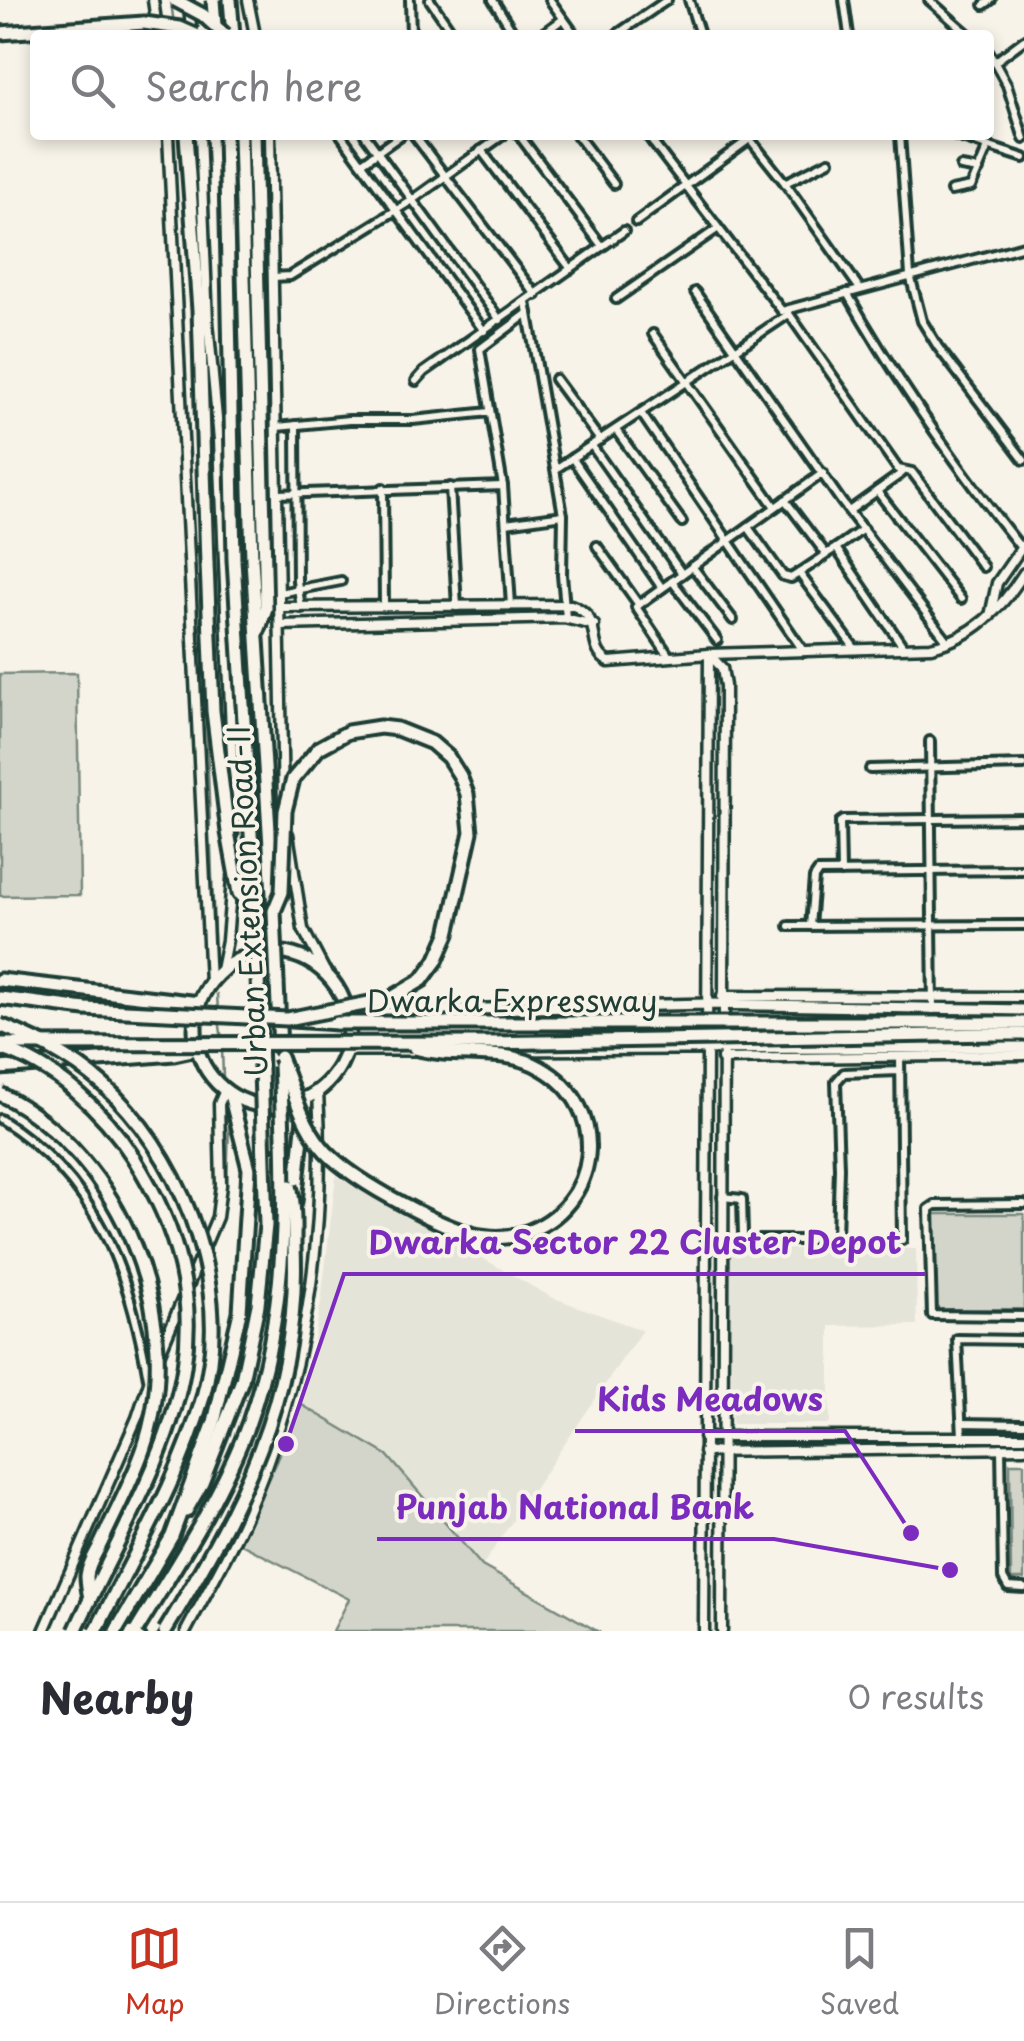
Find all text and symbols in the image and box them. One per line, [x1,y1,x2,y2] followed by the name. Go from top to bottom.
[30,30,994,140] search box
[145,57,362,114] text: Search here
[65,58,120,113] icon: search
[214,724,278,1078] street label: Urban Extension Road-II
[367,977,657,1022] street label: Dwarka Expressway
[344,1212,926,1274] callout: Dwarka Sector 22 Cluster Depot
[368,1217,902,1265] text: Dwarka Sector 22 Cluster Depot
[575,1369,845,1431] callout: Kids Meadows
[597,1374,823,1422] text: Kids Meadows
[377,1477,774,1539] callout: Punjab National Bank
[396,1482,754,1530] text: Punjab National Bank
[40,1665,194,1728] text: Nearby
[848,1672,984,1720] text: 0 results
[125,1921,185,2024] tab: Map
[434,1921,570,2024] tab: Directions
[820,1921,899,2024] tab: Saved

